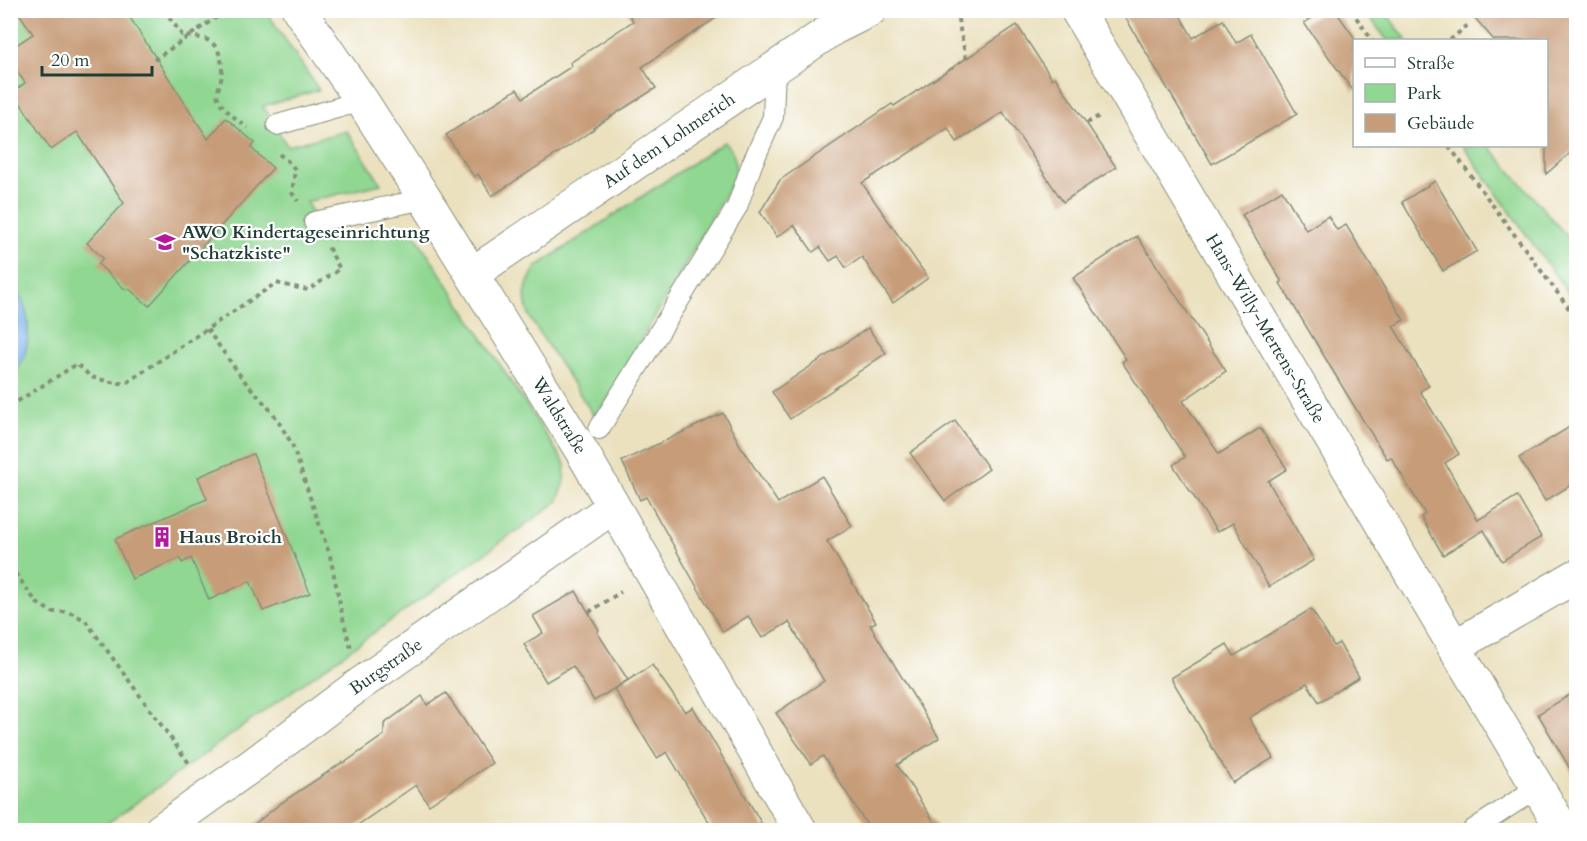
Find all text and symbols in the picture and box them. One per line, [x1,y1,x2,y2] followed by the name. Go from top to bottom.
[42,39,152,77] scale bar
[1353,39,1548,147] legend
[51,48,90,73] text: 20 m
[1407,51,1455,76] text: Straße
[1407,81,1442,106] text: Park
[598,87,740,194] street label: Auf dem Lohmerich
[1407,111,1475,136] text: Gebäude
[182,220,430,266] place label: AWO Kindertageseinrichtung "Schatzkiste"
[1199,229,1331,428] street label: Hans-Willy-Mertens-Straße
[153,230,177,254] school or university icon: AWO Kindertageseinrichtung "Schatzkiste"
[525,371,593,459] street label: Waldstraße
[150,525,174,549] building icon: Haus Broich
[179,525,282,550] place label: Haus Broich
[344,632,427,701] street label: Burgstraße

